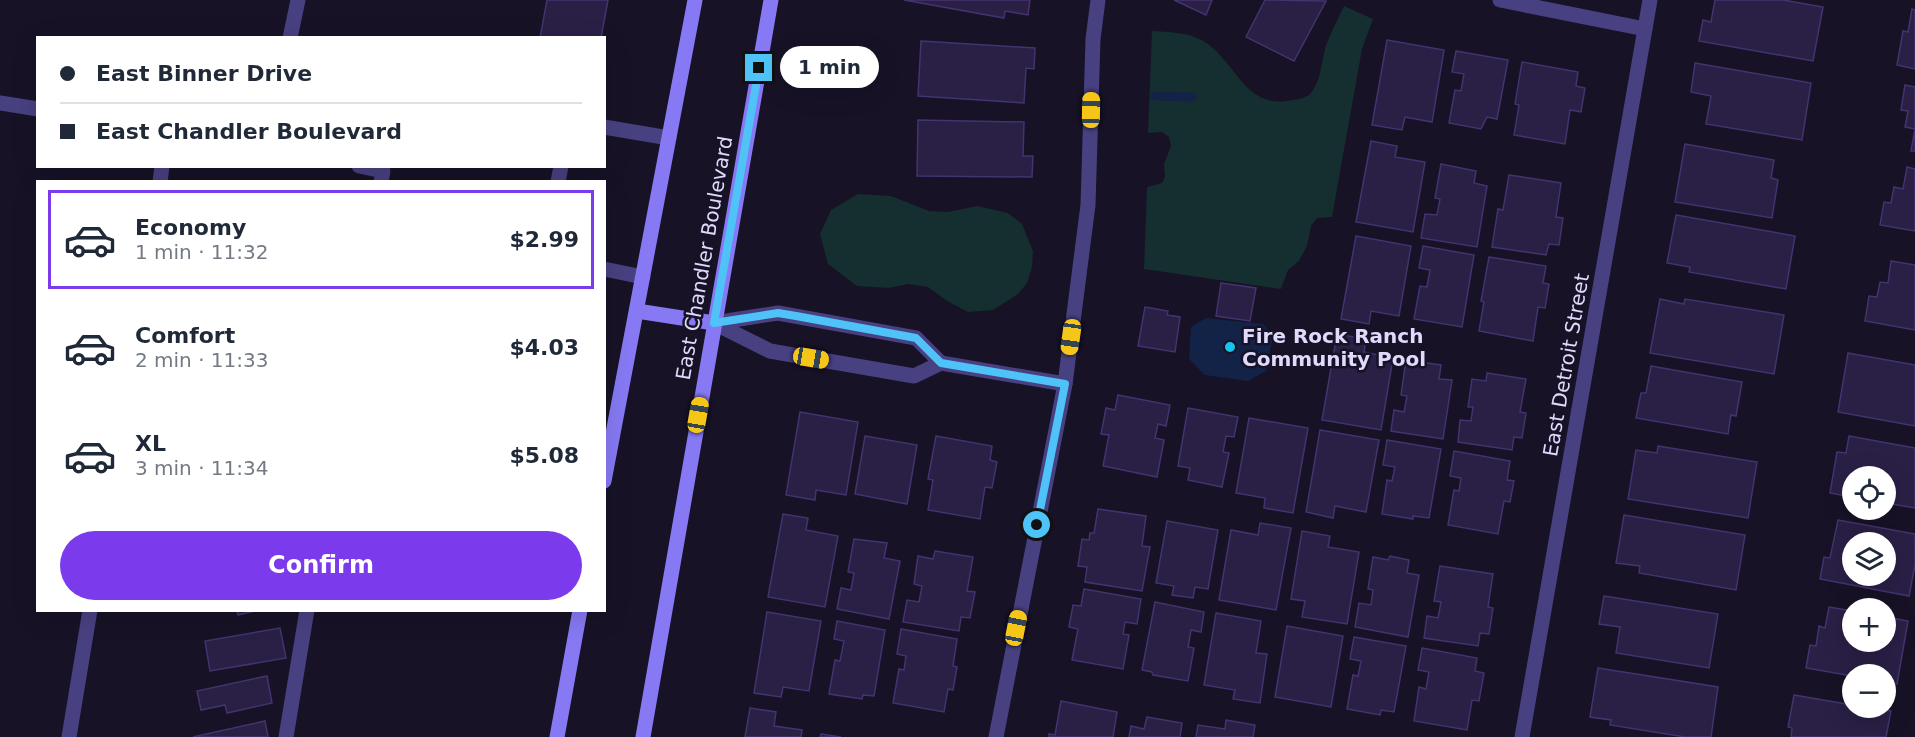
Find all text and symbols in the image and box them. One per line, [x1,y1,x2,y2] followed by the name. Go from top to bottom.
[780,47,879,89] callout: 1 min
[745,54,772,81] route end
[798,55,861,79] text: 1 min
[96,61,312,86] text: East Binner Drive
[1082,92,1100,128] car
[96,119,402,144] text: East Chandler Boulevard
[671,134,737,382] street label: East Chandler Boulevard
[63,213,117,267] icon: car
[135,215,246,240] text: Economy
[509,227,579,252] text: $2.99
[135,240,269,264] text: 1 min · 11:32
[1538,271,1594,458] street label: East Detroit Street
[1060,318,1082,356] car
[63,321,117,375] icon: car
[135,323,235,348] text: Comfort
[1242,324,1426,371] place label: Fire Rock Ranch Community Pool
[509,335,579,360] text: $4.03
[1223,340,1237,354] marker: Fire Rock Ranch Community Pool
[792,346,830,370] car
[135,348,269,372] text: 2 min · 11:33
[686,396,710,434] car
[63,429,117,483] icon: car
[135,431,166,456] text: XL
[509,443,579,468] text: $5.08
[135,456,269,480] text: 3 min · 11:34
[1842,466,1896,718] map controls
[1842,466,1896,520] button: locate
[1023,511,1050,538] route start
[60,531,582,600] button: Confirm
[1842,532,1896,586] button: layers
[1842,598,1896,652] button: +
[1004,609,1028,647] car
[1842,664,1896,718] button: −

